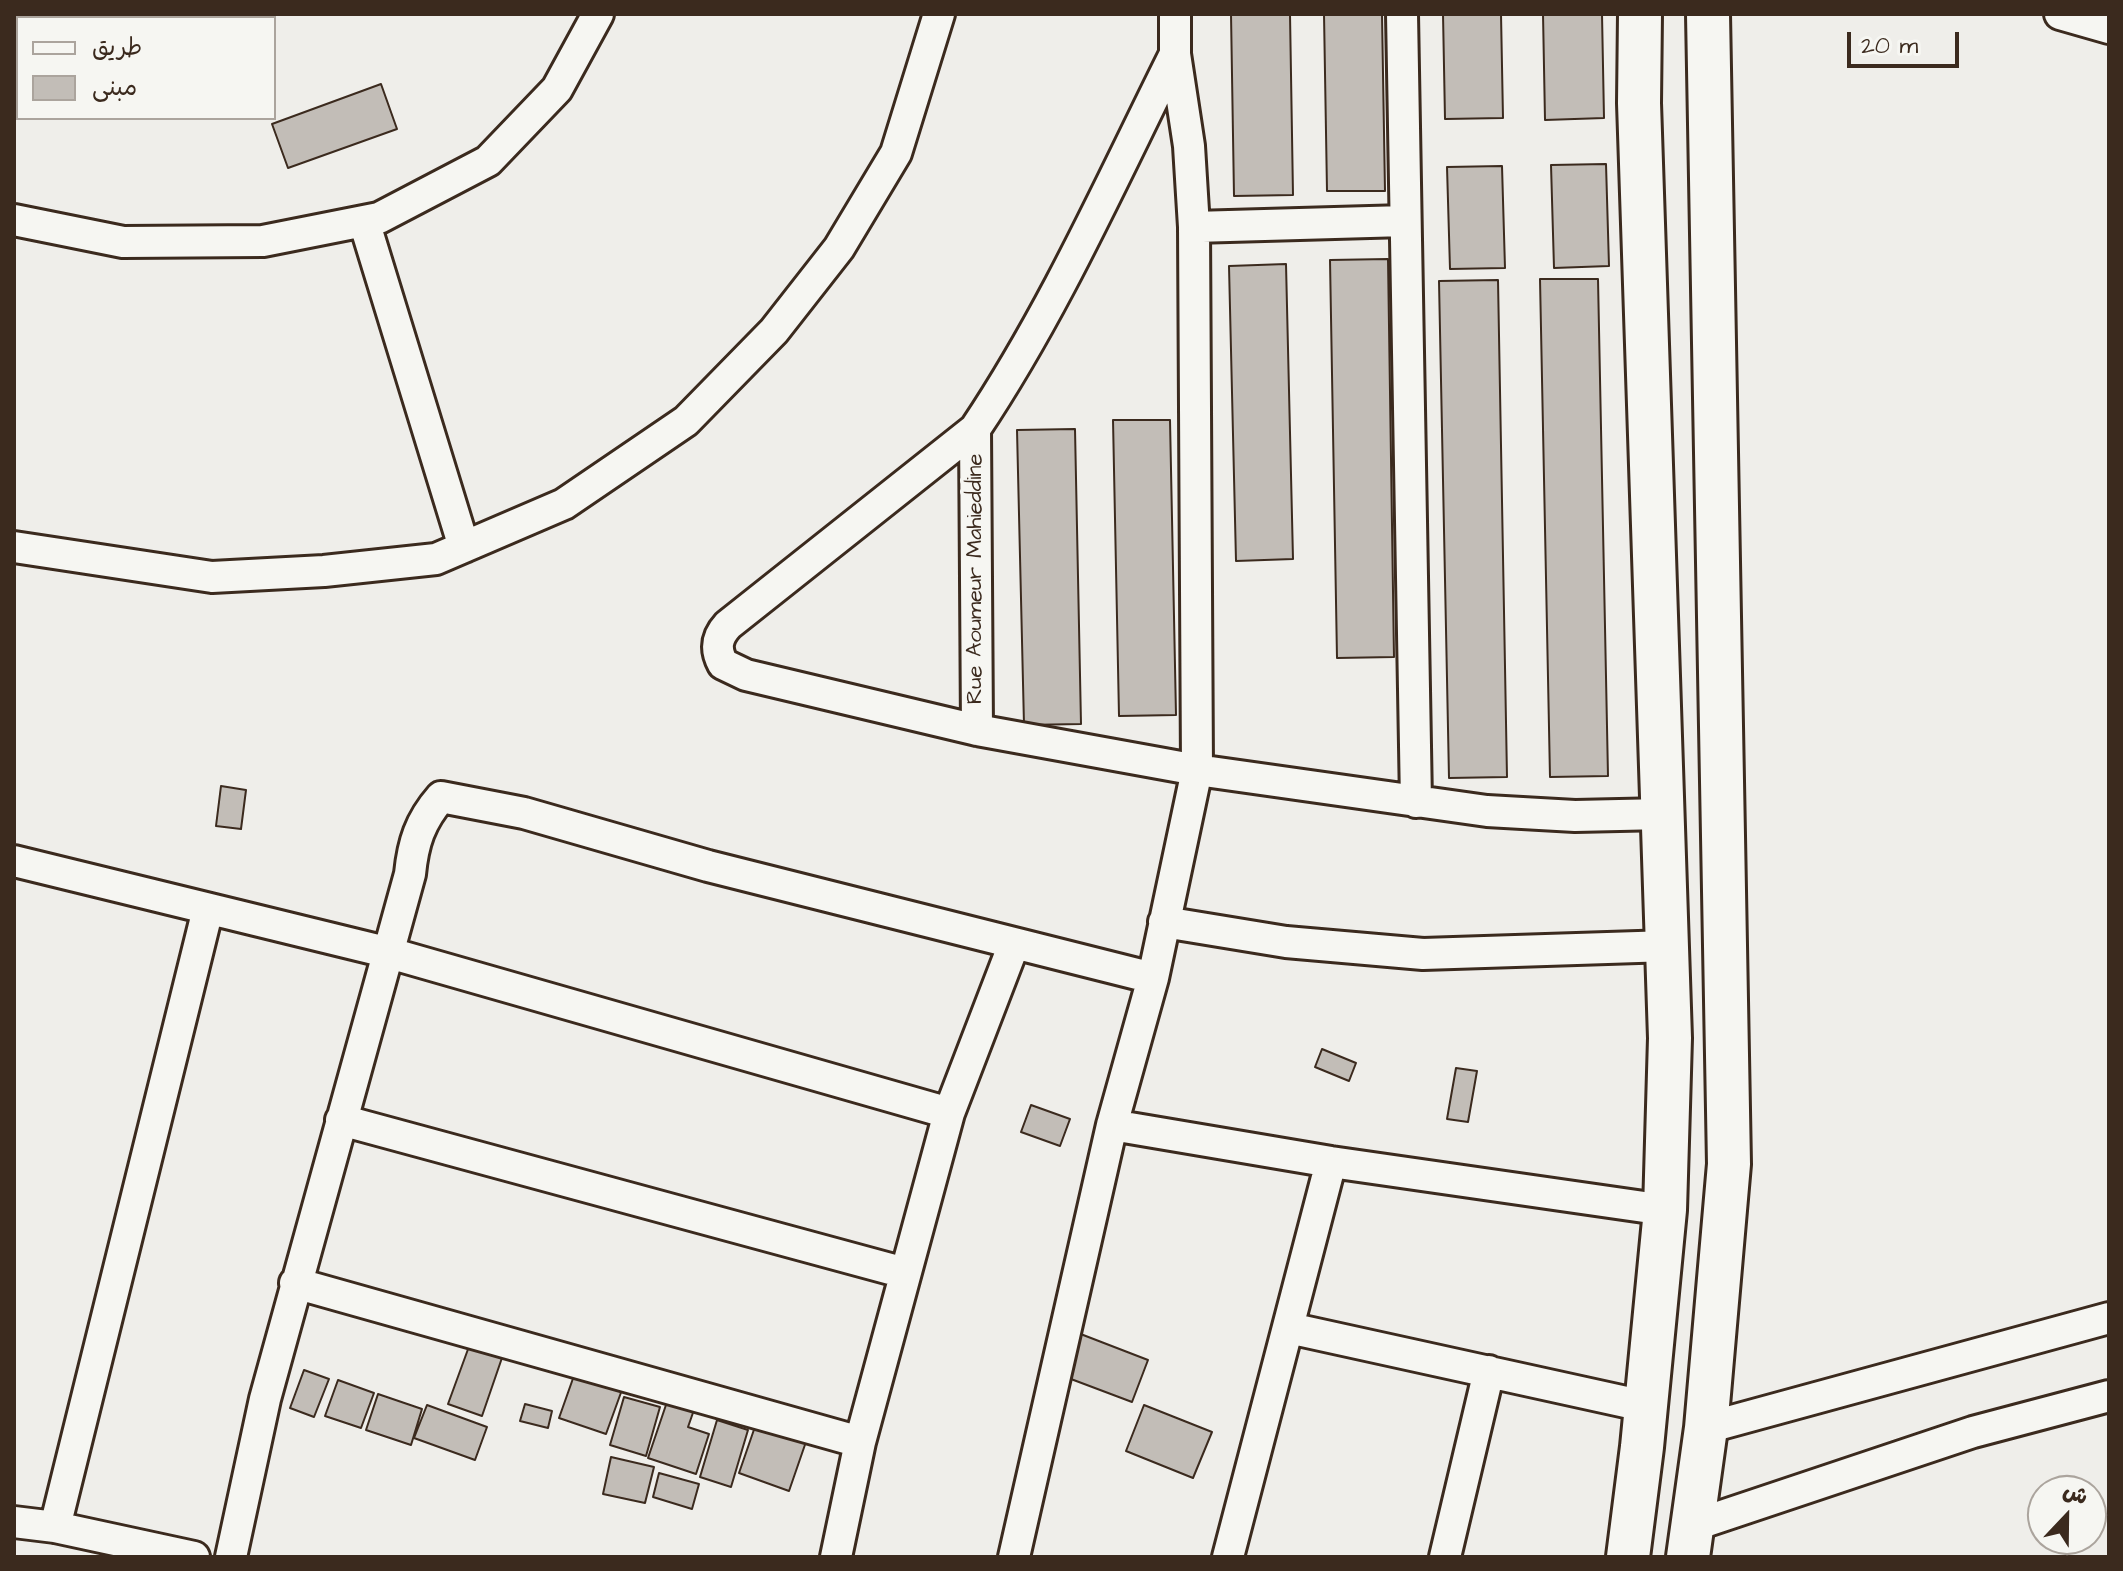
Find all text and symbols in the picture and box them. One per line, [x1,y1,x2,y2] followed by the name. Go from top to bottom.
[16,16,276,120] legend
[1851,16,1963,66] scale bar
[1861,29,1918,63] text: 20 m
[92,31,142,65] text: طريق
[92,71,137,105] text: مبنى
[963,454,989,704] street label: Rue Aoumeur Mahieddine
[2027,1475,2107,1555] north arrow
[2058,1475,2092,1513] text: ش

